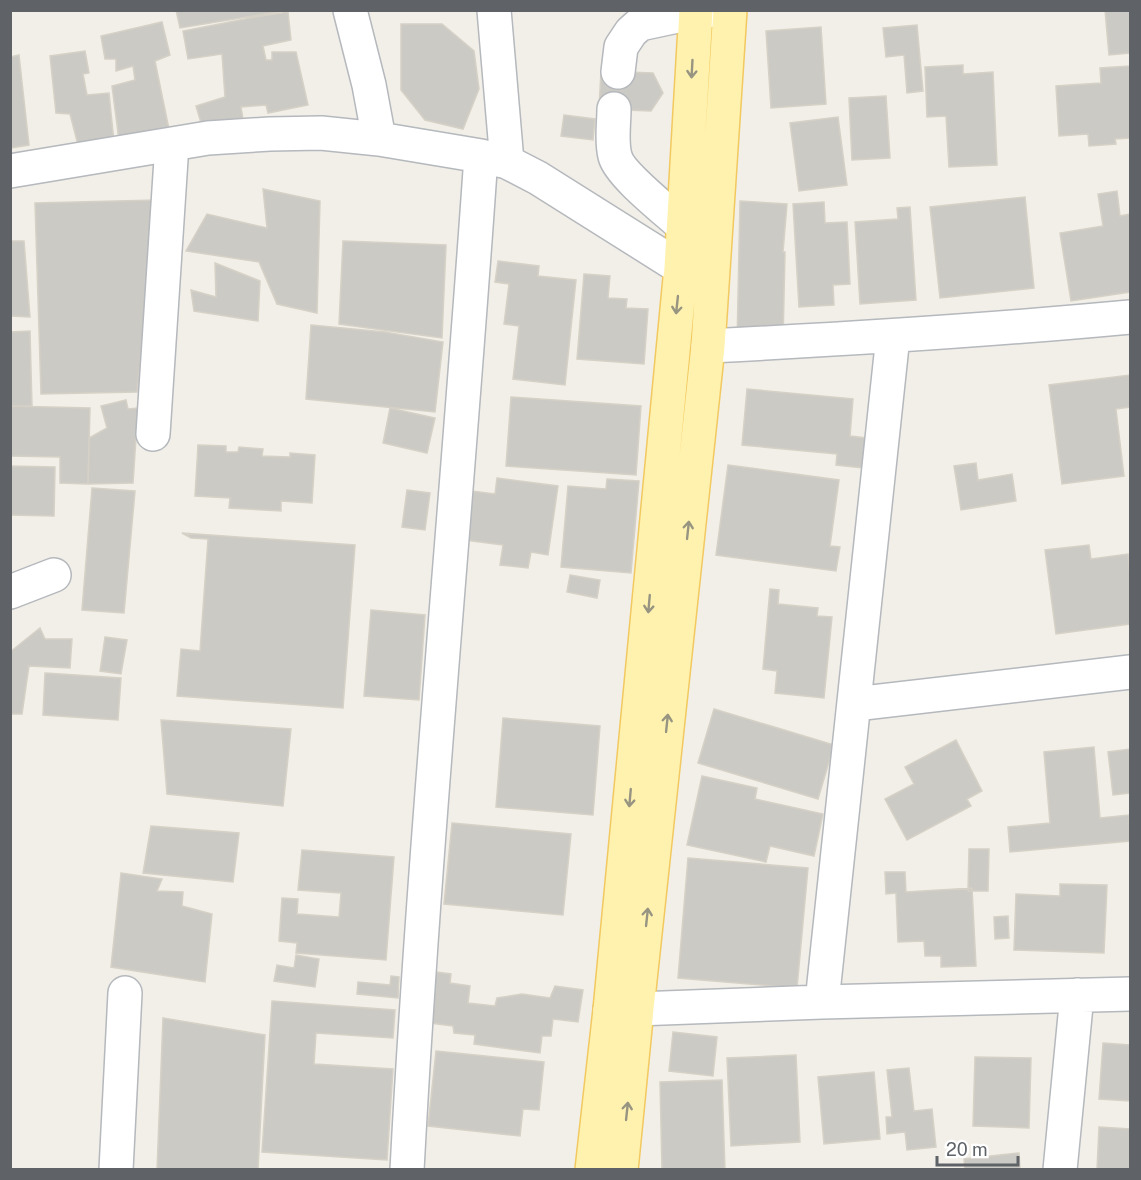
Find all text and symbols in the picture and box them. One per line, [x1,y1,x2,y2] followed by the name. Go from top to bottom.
[687,58,698,78] one-way arrow
[671,295,682,315] one-way arrow
[683,520,694,540] one-way arrow
[643,594,654,613] one-way arrow
[662,714,673,734] one-way arrow
[624,788,635,808] one-way arrow
[642,908,653,928] one-way arrow
[622,1102,633,1122] one-way arrow
[937,1129,1018,1167] scale bar
[946,1139,988,1160] text: 20 m

